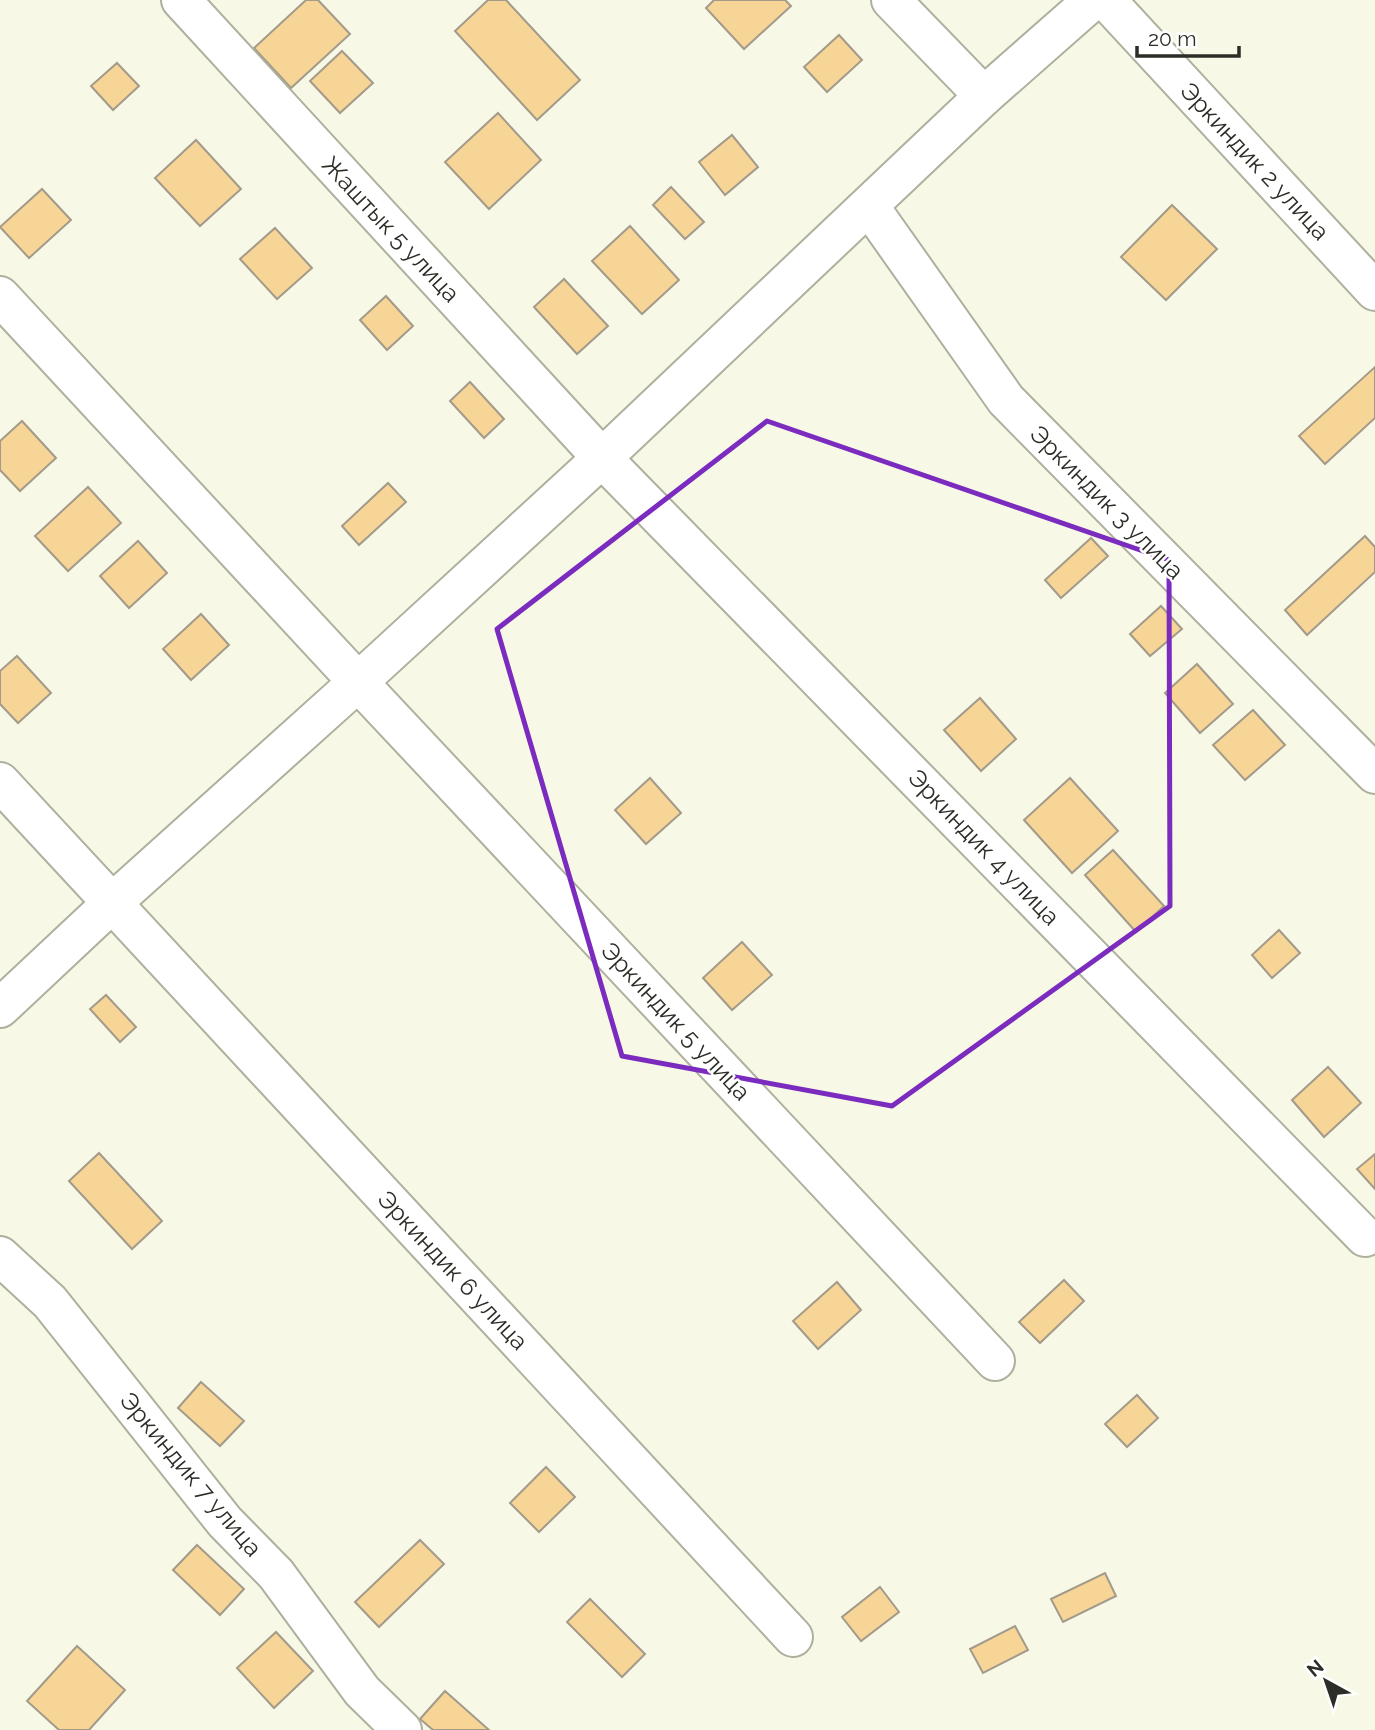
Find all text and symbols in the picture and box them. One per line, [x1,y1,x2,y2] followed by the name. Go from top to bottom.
[1137,14,1238,58] scale bar
[1148,26,1196,51] text: 20 m
[1174,76,1336,246] street label: Эркиндик 2 улица
[316,150,466,308] street label: Жаштык 5 улица
[1024,419,1190,585] street label: Эркиндик 3 улица
[902,763,1066,931] street label: Эркиндик 4 улица
[595,936,757,1106] street label: Эркиндик 5 улица
[372,1184,534,1356] street label: Эркиндик 6 улица
[114,1386,268,1562] street label: Эркиндик 7 улица
[1291,1646,1361,1716] north arrow
[1302,1655,1328,1681] text: N

